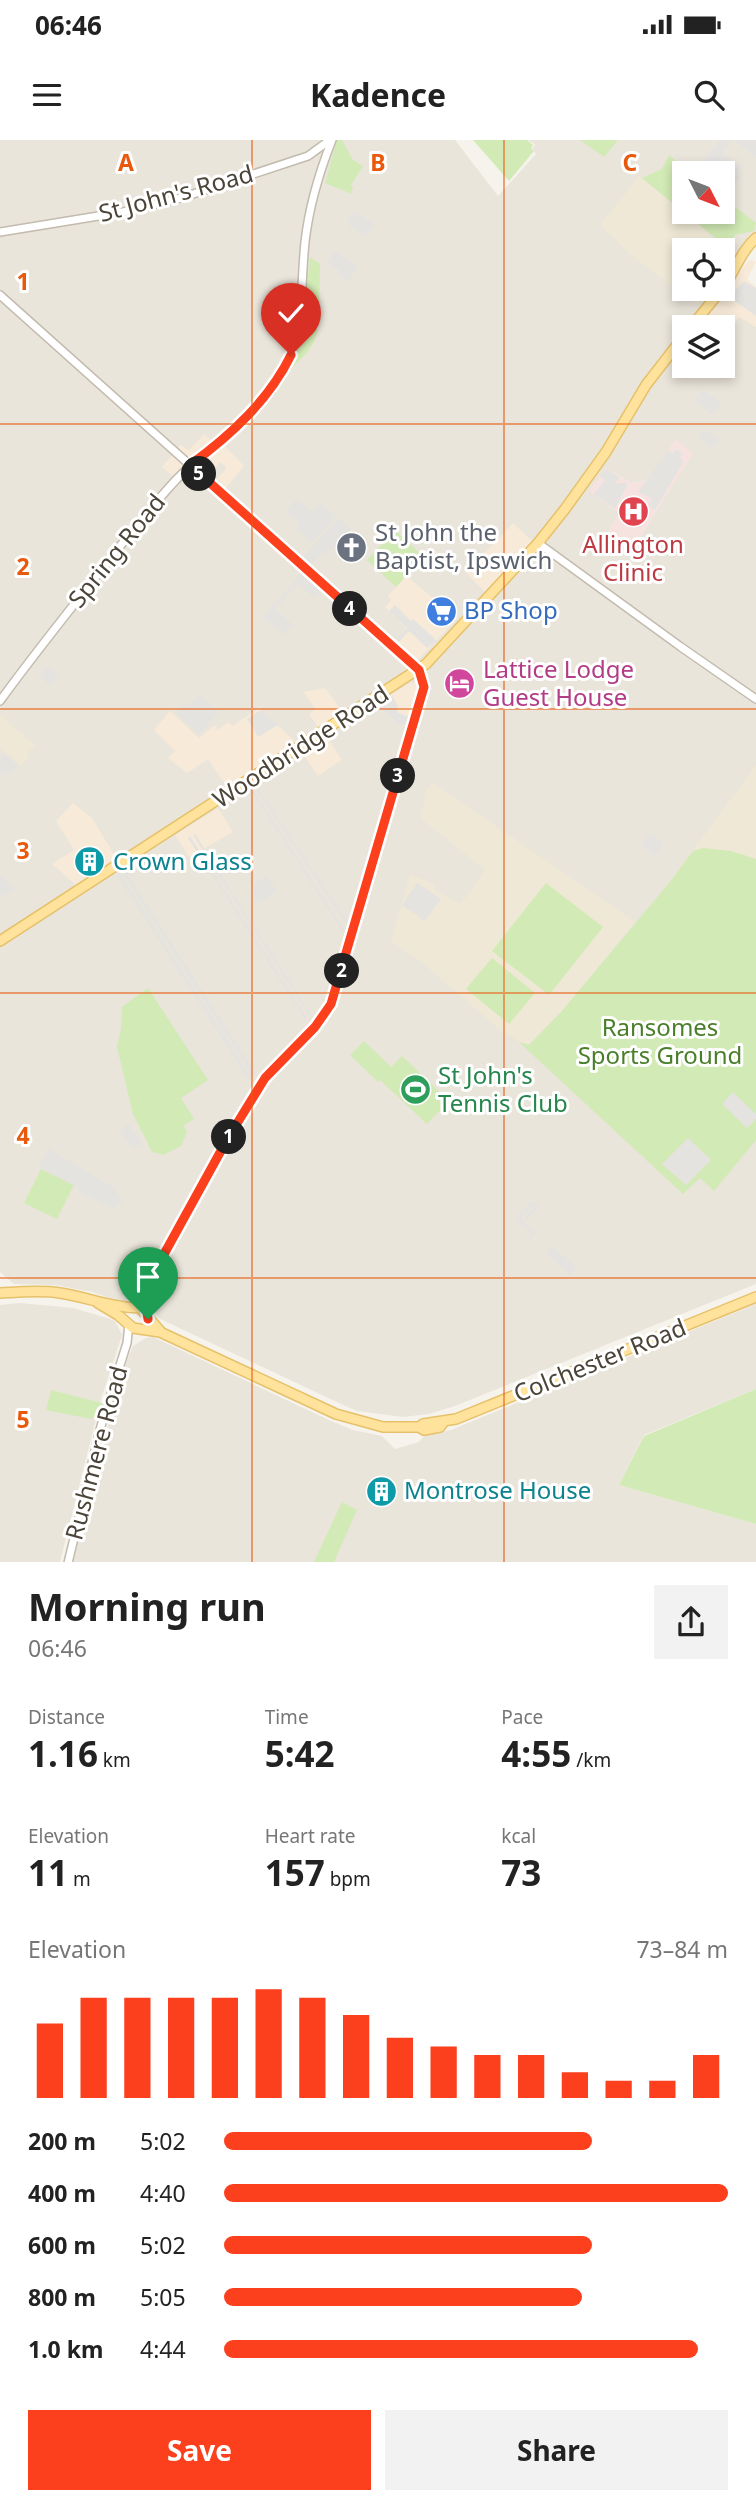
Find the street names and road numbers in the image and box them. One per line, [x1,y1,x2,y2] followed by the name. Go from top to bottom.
[95,156,257,229] street label: St John's Road
[60,486,172,614] street label: Spring Road
[206,676,394,815] street label: Woodbridge Road
[508,1310,691,1409] street label: Colchester Road
[56,1362,135,1543] street label: Rushmere Road

